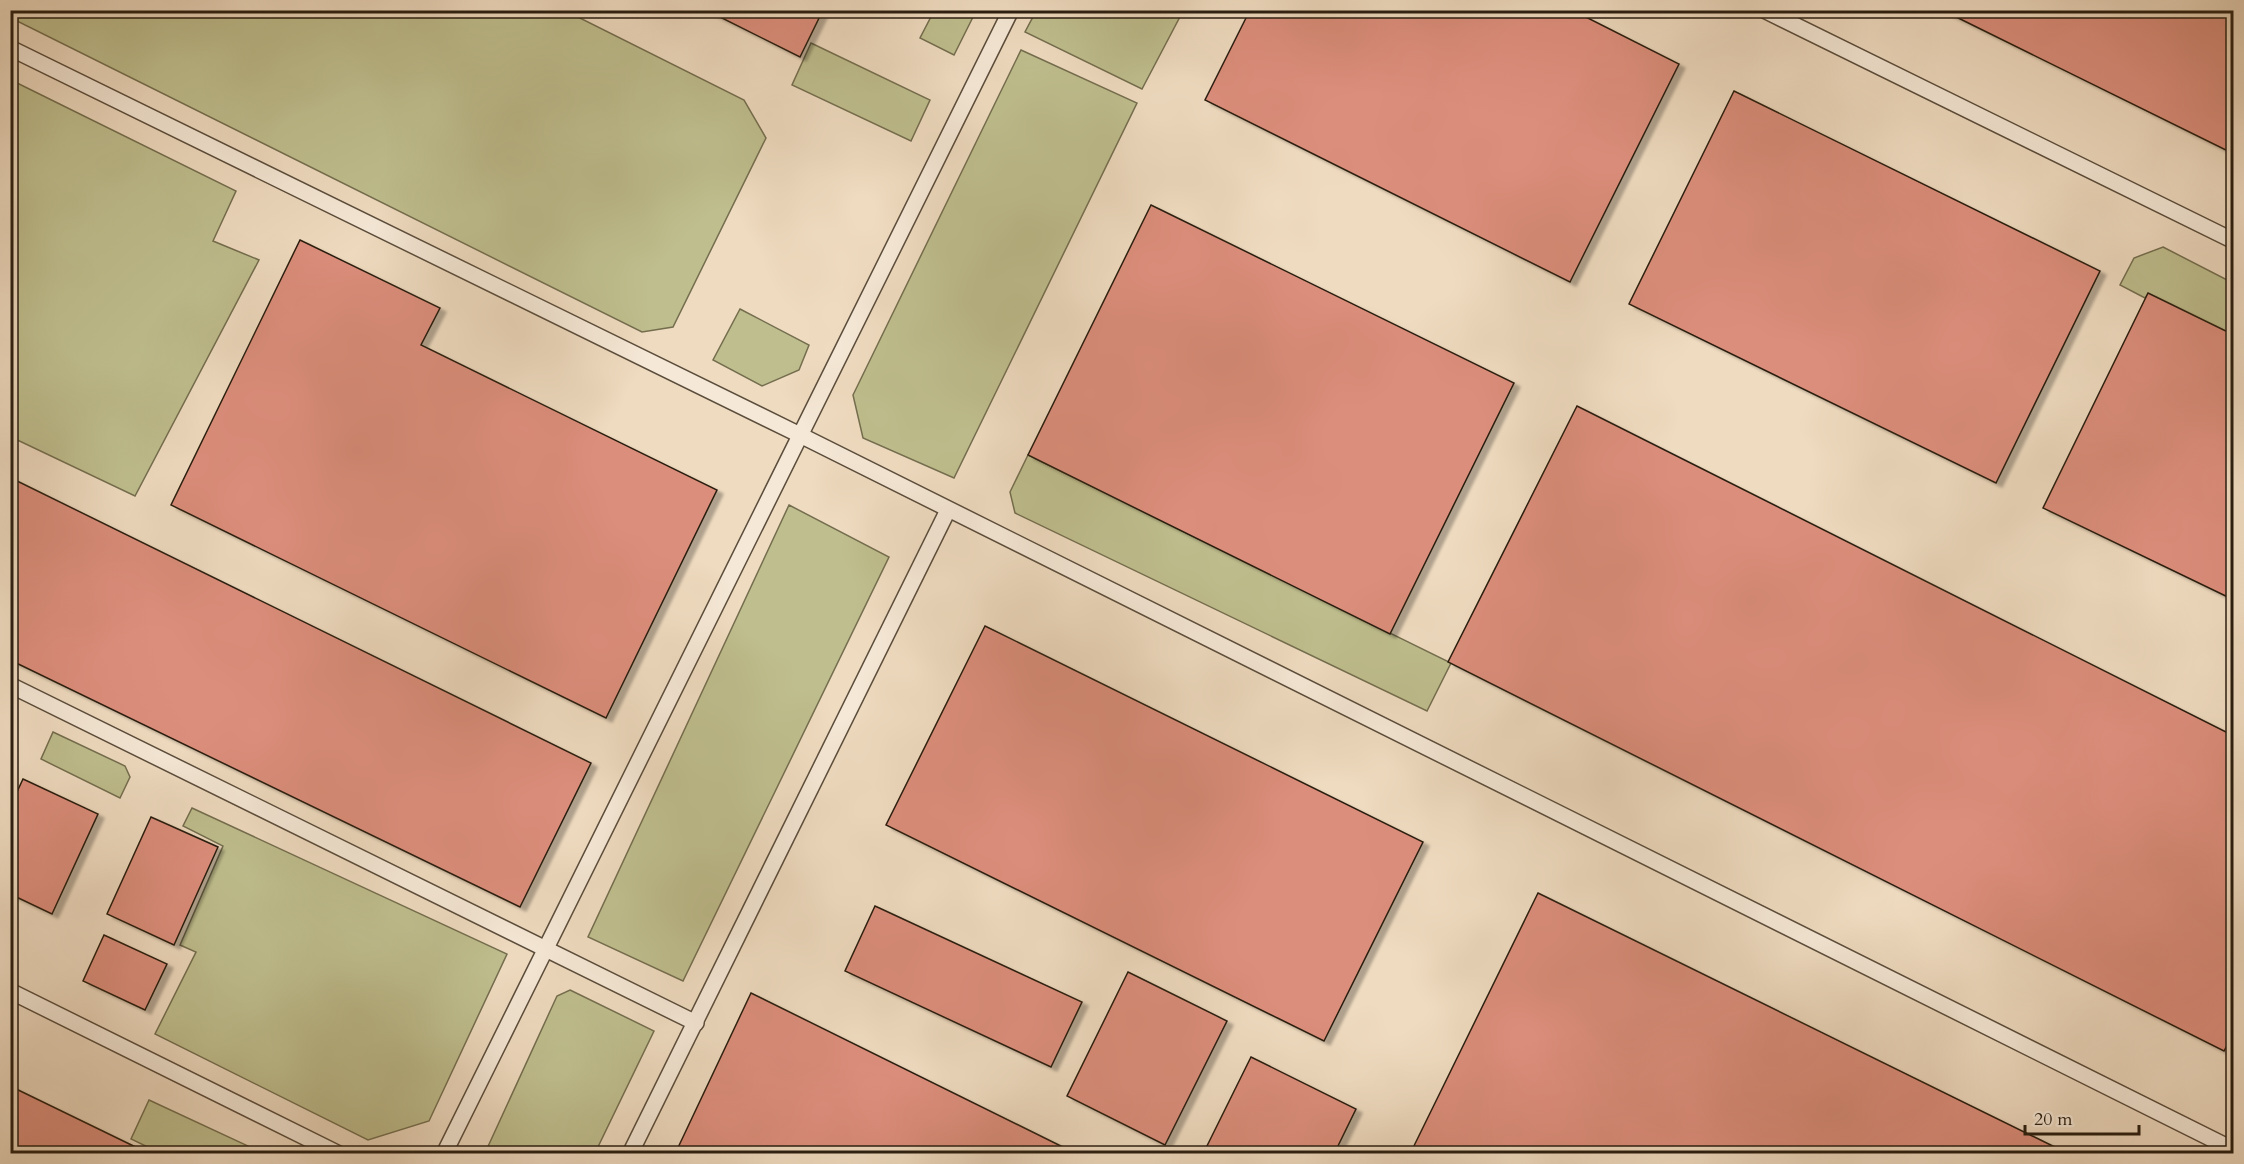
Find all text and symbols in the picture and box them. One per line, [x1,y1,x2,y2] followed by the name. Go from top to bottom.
[2025,1098,2139,1136] scale bar
[2034,1107,2073,1132] text: 20 m

